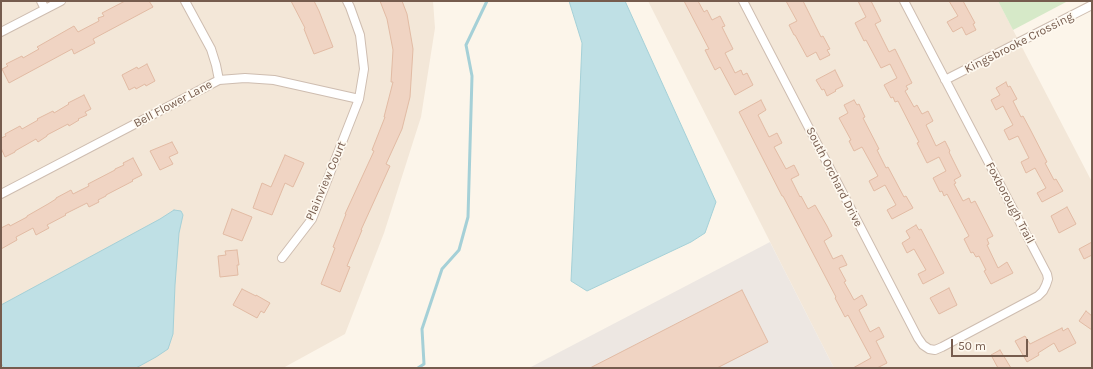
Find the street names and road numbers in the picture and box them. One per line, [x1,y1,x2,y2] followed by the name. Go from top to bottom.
[962,9,1076,77] street label: Kingsbrooke Crossing
[131,77,215,131] street label: Bell Flower Lane
[803,125,865,229] street label: South Orchard Drive
[303,139,349,223] street label: Plainview Court
[982,160,1038,246] street label: Foxborough Trail

